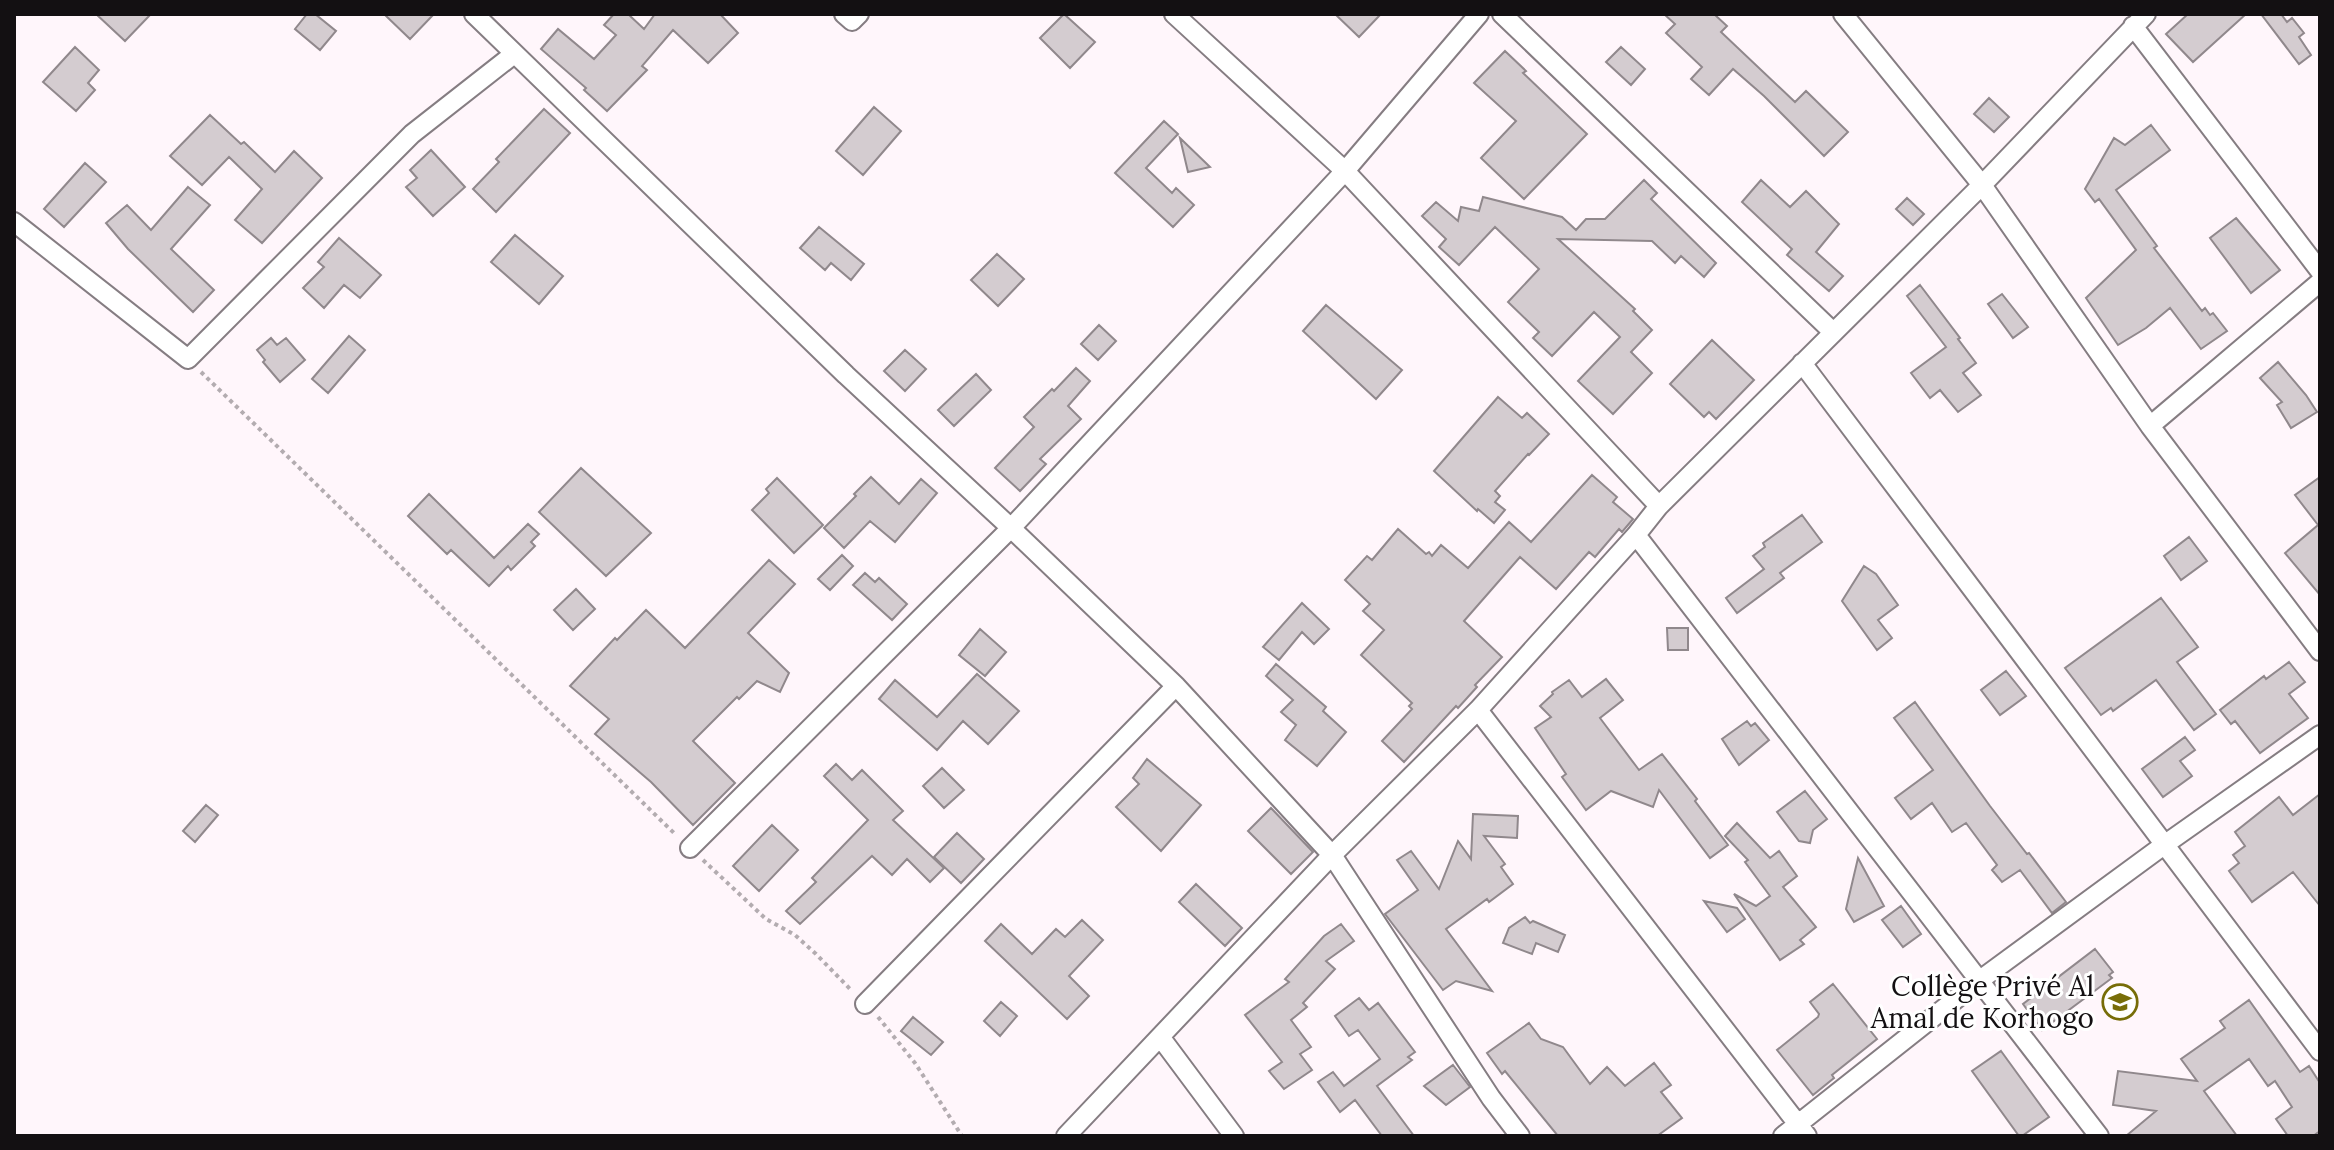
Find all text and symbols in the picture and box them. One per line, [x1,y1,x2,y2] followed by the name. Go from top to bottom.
[1870,968,2094,1036] place label: Collège Privé Al Amal de Korhogo
[2101,983,2139,1021] school or university icon: Collège Privé Al Amal de Korhogo

